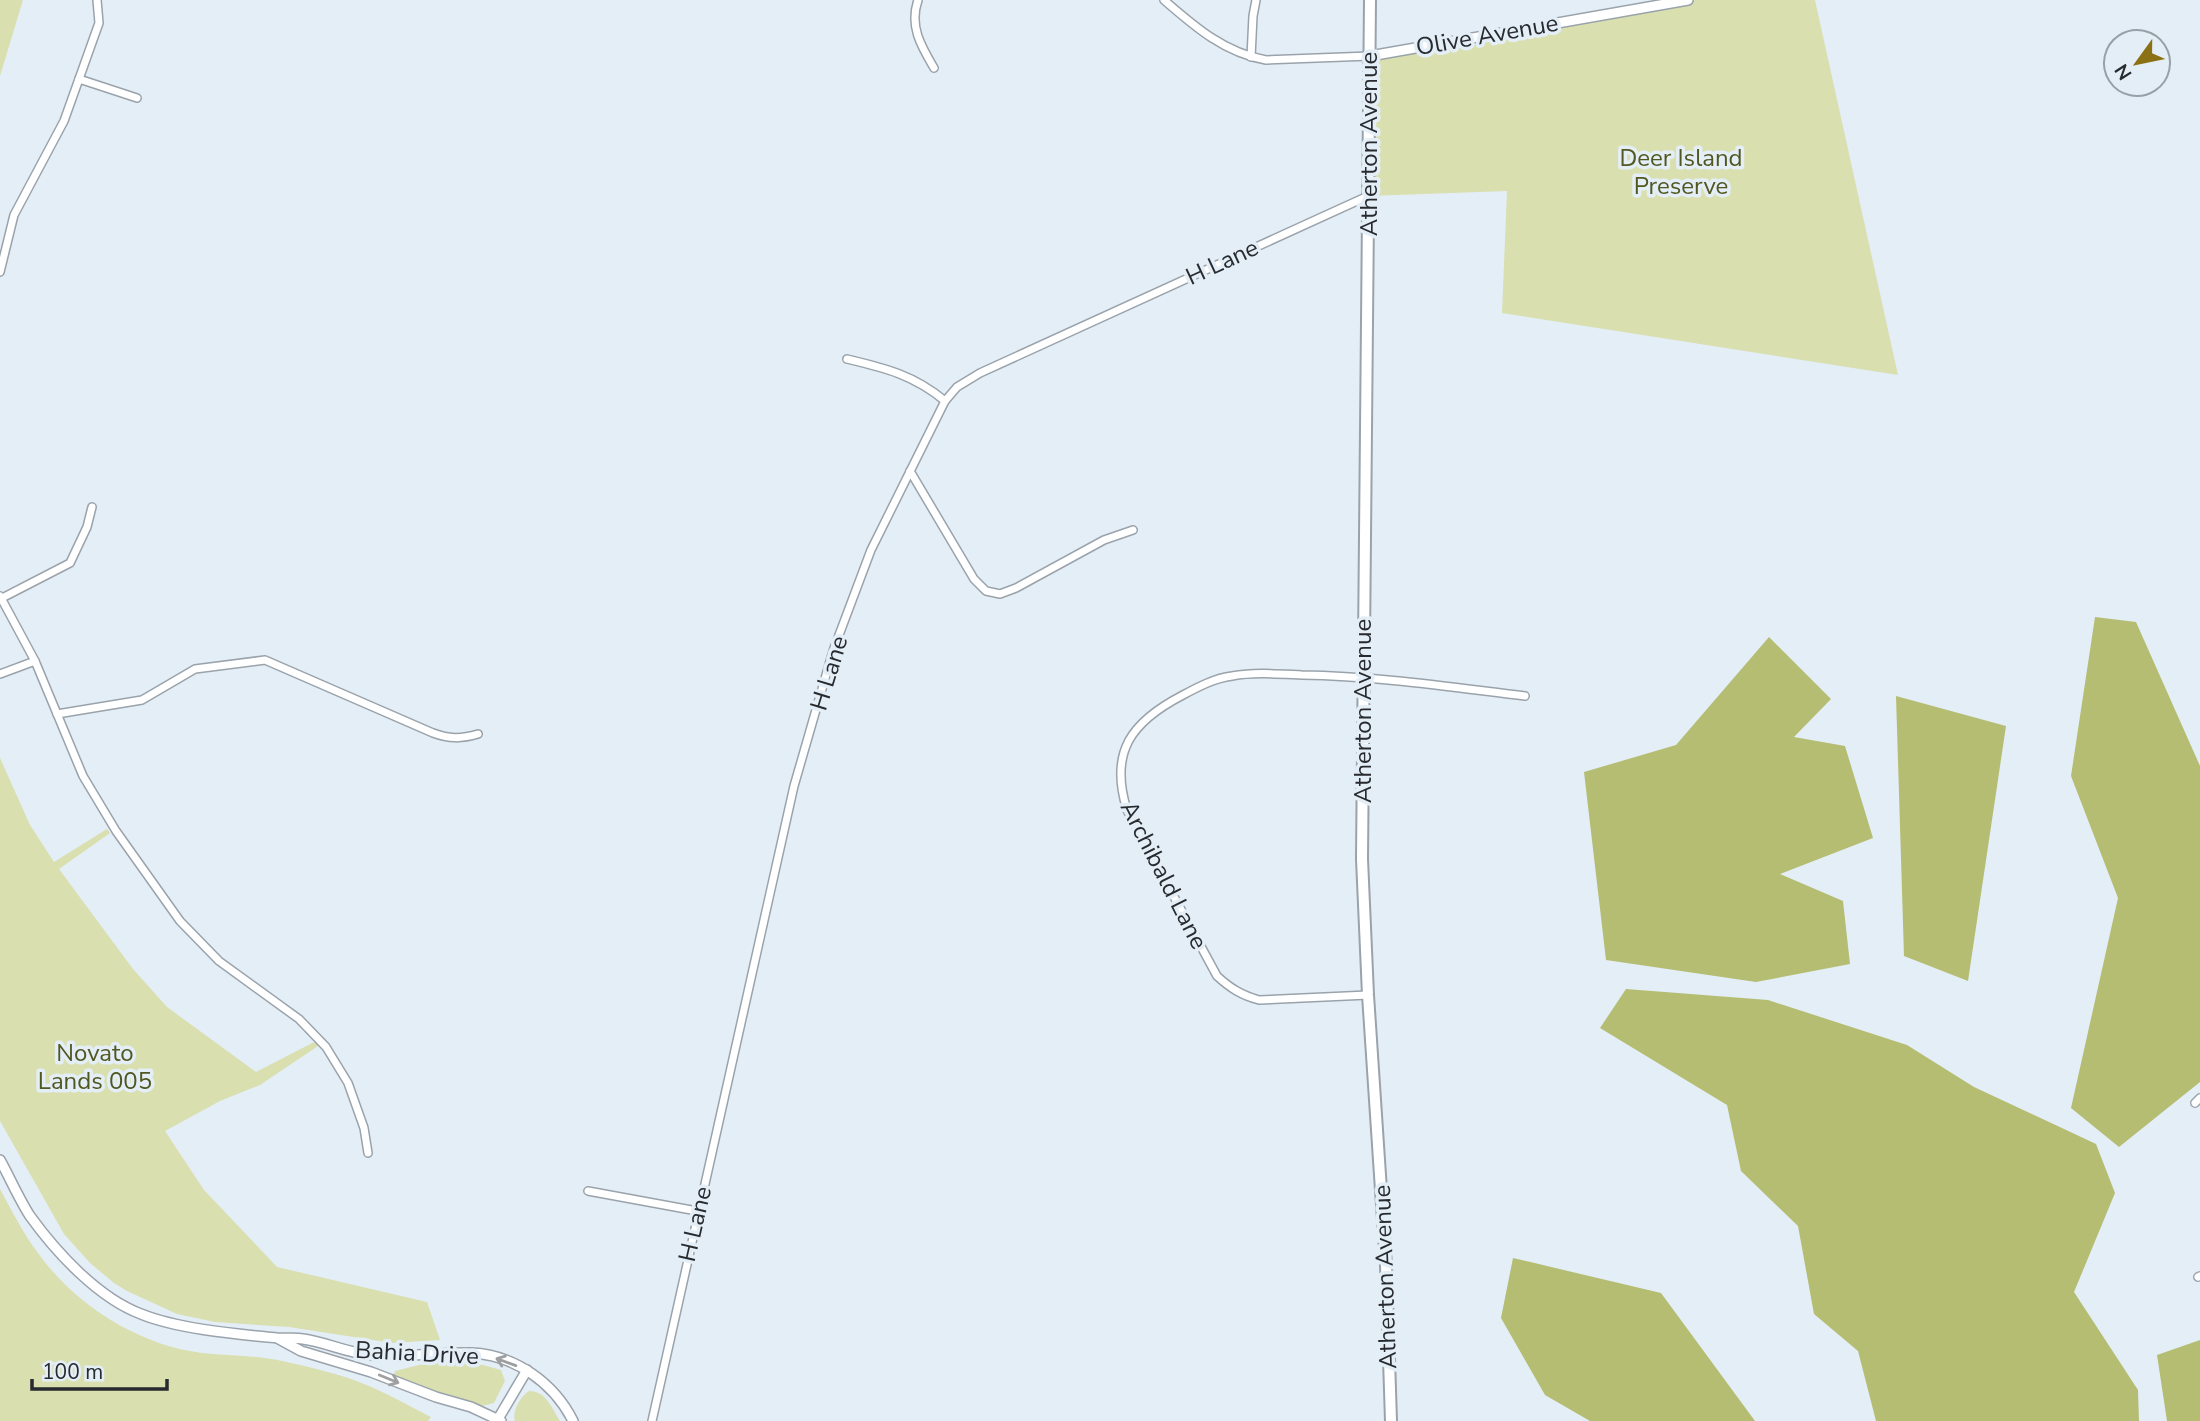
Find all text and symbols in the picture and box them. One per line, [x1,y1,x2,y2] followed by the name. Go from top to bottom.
[1413,7,1561,63] street label: Olive Avenue
[2102,28,2172,98] north arrow
[1353,52,1385,236] street label: Atherton Avenue
[2109,59,2138,85] text: N
[1619,142,1743,202] park label: Deer Island Preserve
[1181,231,1263,293] street label: H Lane
[1347,619,1379,803] street label: Atherton Avenue
[803,632,855,714] street label: H Lane
[1113,795,1215,955] street label: Archibald Lane
[38,1037,152,1097] park label: Novato Lands 005
[671,1183,719,1265] street label: H Lane
[1366,1184,1404,1370] street label: Atherton Avenue
[354,1334,480,1372] street label: Bahia Drive
[32,1348,166,1392] scale bar
[495,1354,517,1367] one-way arrow
[42,1358,103,1386] text: 100 m
[377,1374,399,1387] one-way arrow

